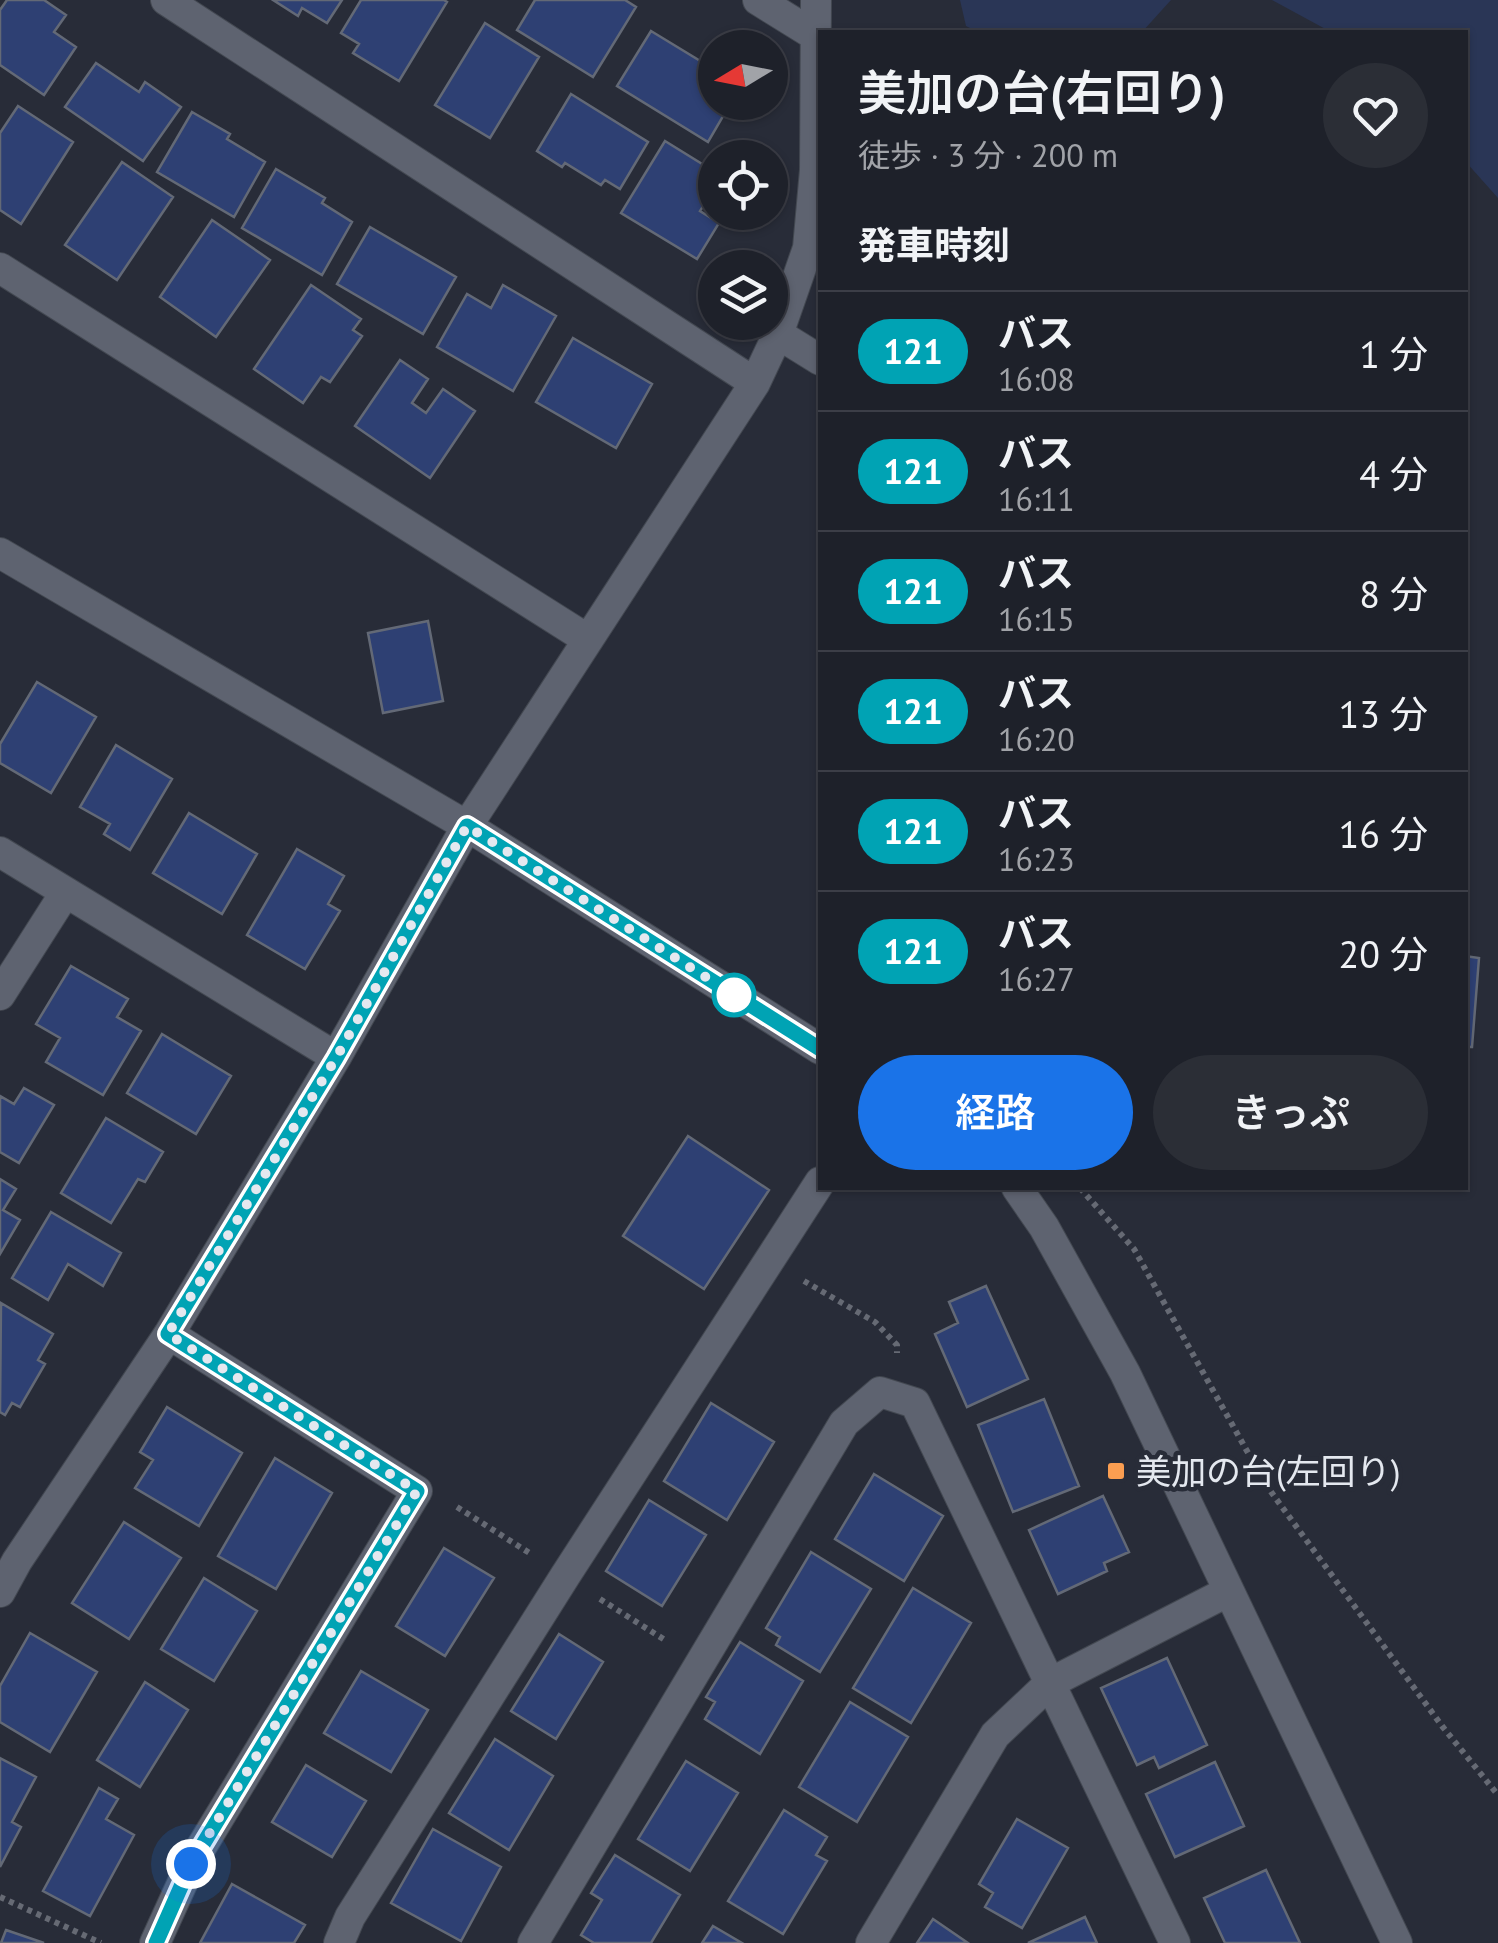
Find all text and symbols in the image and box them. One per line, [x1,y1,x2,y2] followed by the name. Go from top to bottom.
[698,30,788,120] north arrow
[698,30,788,340] map controls
[858,61,1225,123] text: 美加の台(右回り)
[1323,63,1428,168] button: heart
[858,134,1118,176] text: 徒歩 · 3 分 · 200 m
[698,140,788,230] button: locate
[858,220,1010,269] text: 発車時刻
[698,250,788,340] button: layers
[998,308,1074,357] text: バス
[883,328,943,374] text: 121
[1359,329,1428,378] text: 1 分
[998,358,1075,400] text: 16:08
[998,428,1074,477] text: バス
[883,448,943,494] text: 121
[1359,449,1428,498] text: 4 分
[998,478,1075,520] text: 16:11
[998,548,1074,597] text: バス
[883,568,943,614] text: 121
[1359,569,1428,618] text: 8 分
[998,598,1075,640] text: 16:15
[998,668,1074,717] text: バス
[883,688,943,734] text: 121
[1338,689,1428,738] text: 13 分
[998,718,1075,760] text: 16:20
[998,788,1074,837] text: バス
[883,808,943,854] text: 121
[1338,809,1428,858] text: 16 分
[998,838,1075,880] text: 16:23
[998,908,1074,957] text: バス
[883,928,943,974] text: 121
[1338,929,1428,978] text: 20 分
[998,958,1075,1000] text: 16:27
[713,974,755,1016] unlabelled marker
[858,1055,1133,1170] button: 経路
[1153,1055,1428,1170] button: きっぷ
[1136,1448,1401,1494] place label: 美加の台(左回り)
[1105,1460,1127,1482] marker: 美加の台(左回り)
[166,1839,216,1889] your location

